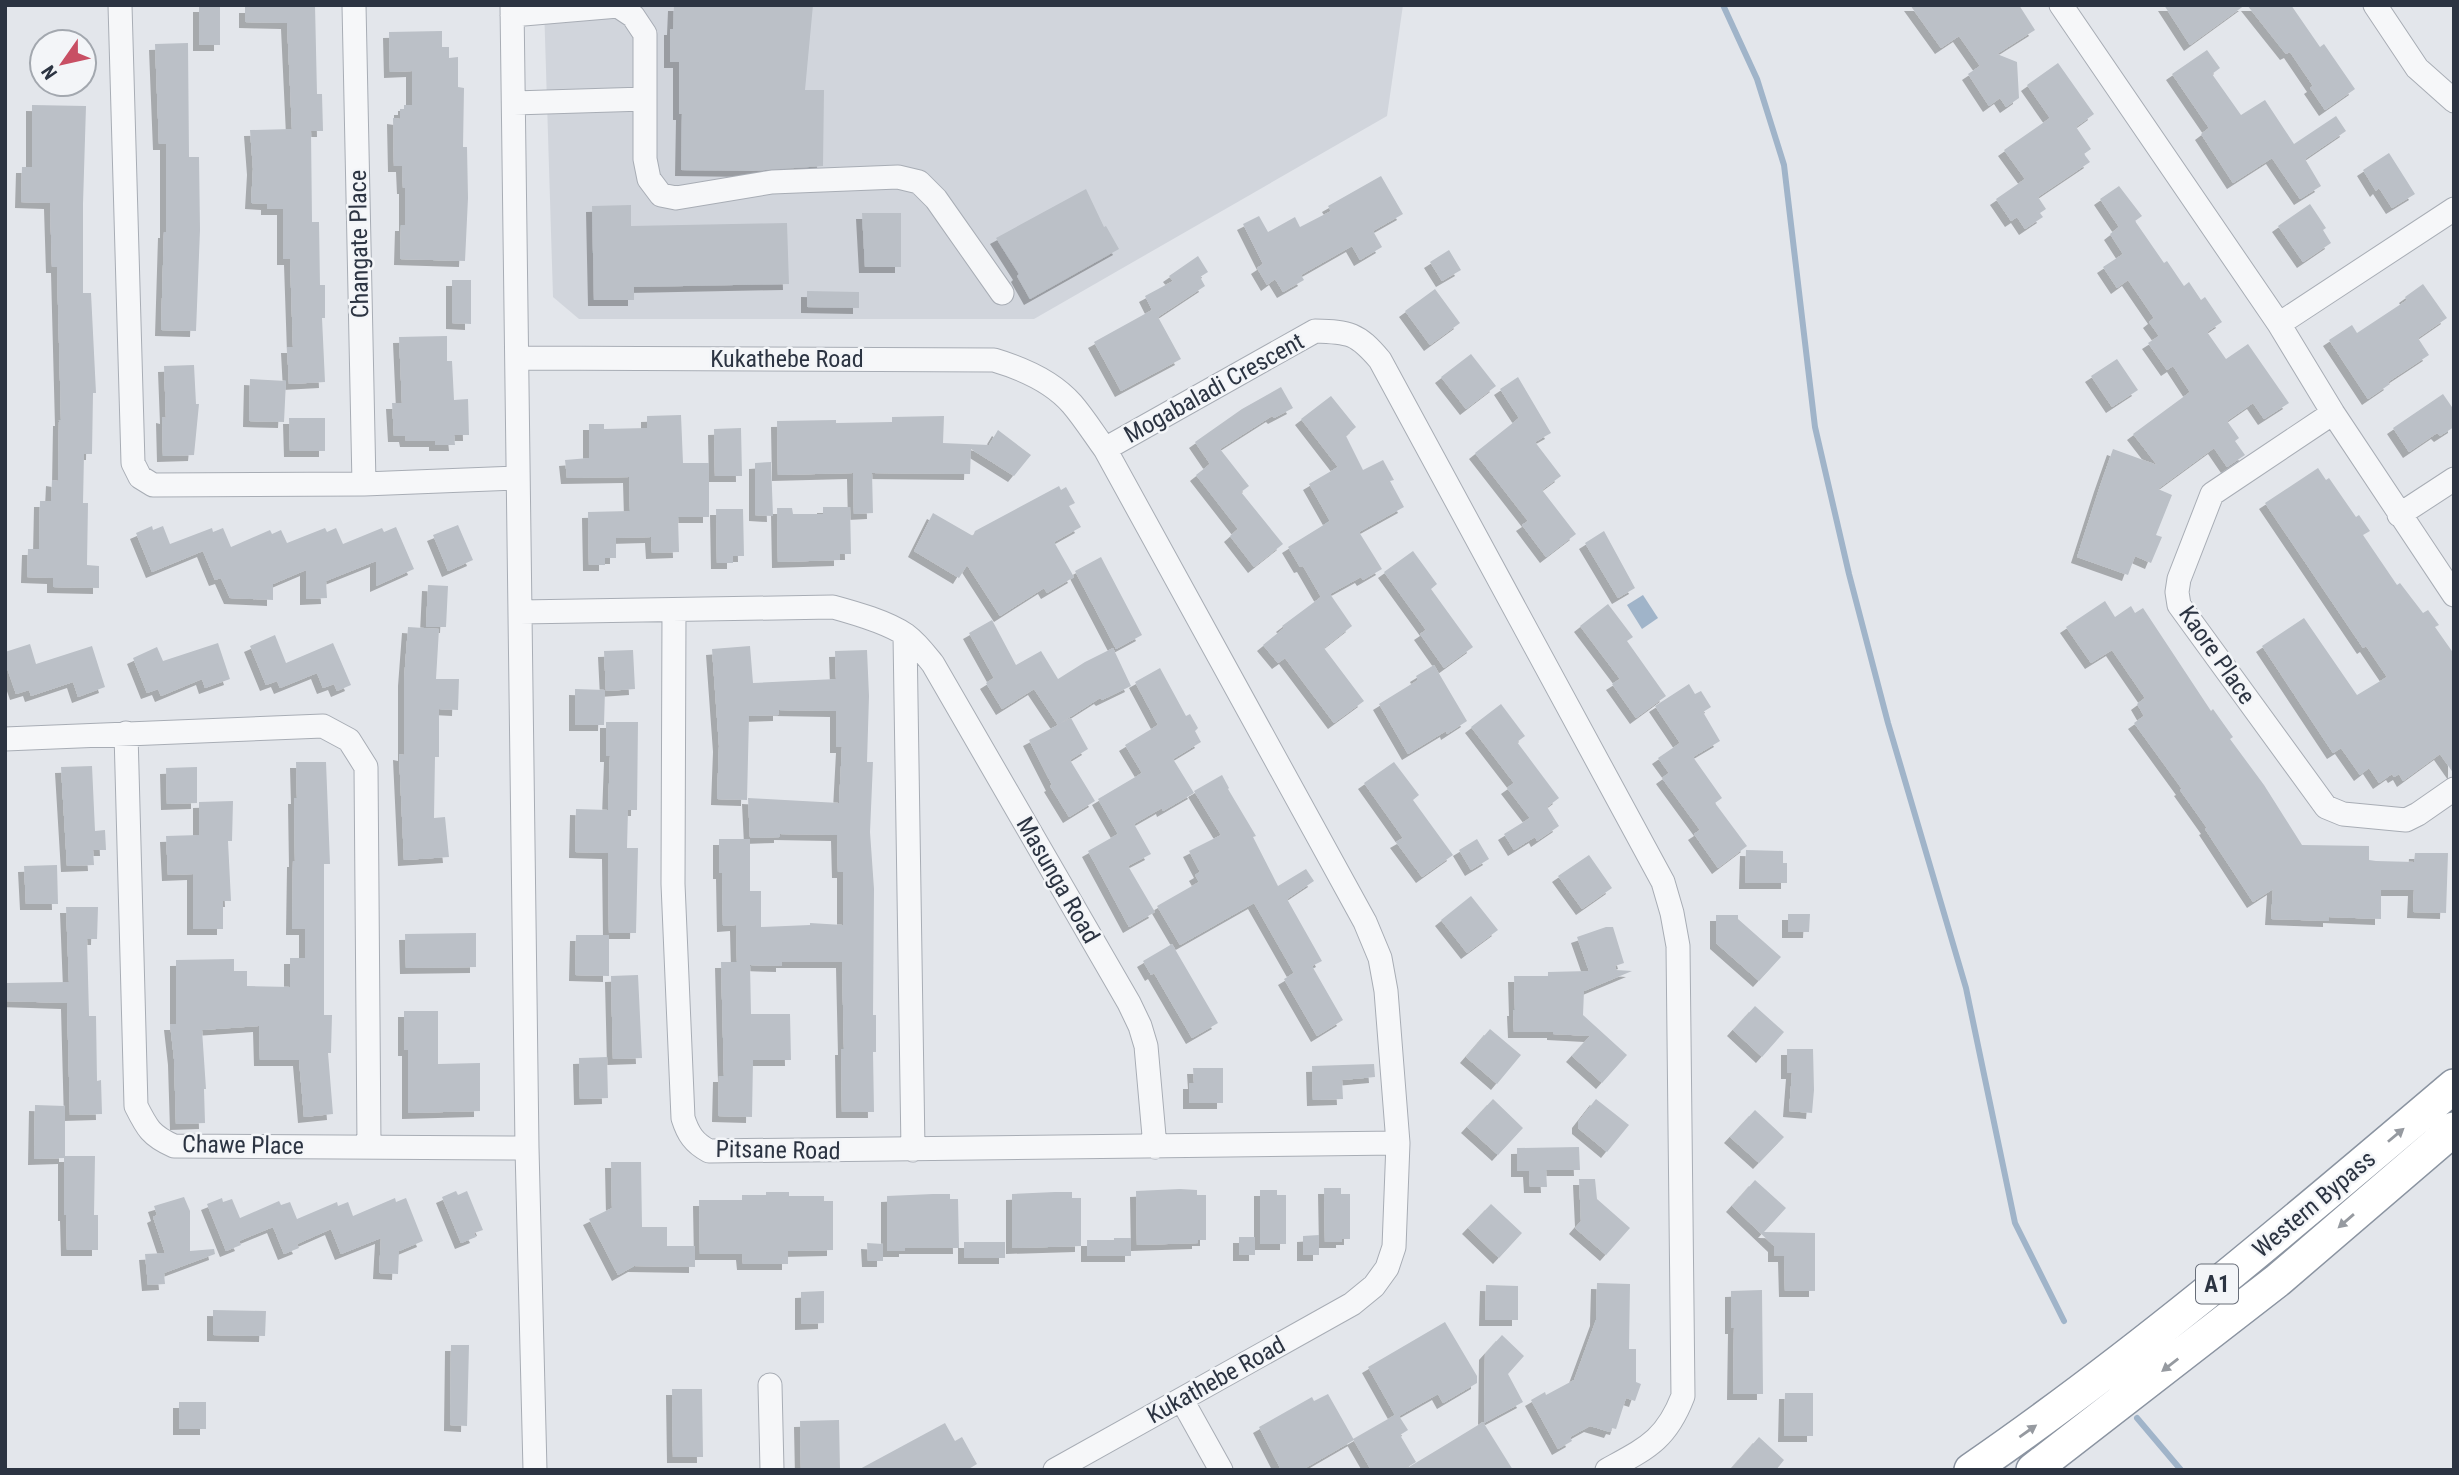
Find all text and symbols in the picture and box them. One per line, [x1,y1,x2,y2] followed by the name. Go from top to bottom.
[28,28,98,98] north arrow
[37,61,62,83] text: N
[344,170,374,318] street label: Changate Place
[1119,327,1309,449] street label: Mogabaladi Crescent
[710,345,864,373] street label: Kukathebe Road
[2173,601,2261,709] street label: Kaore Place
[1011,812,1105,948] street label: Masunga Road
[2387,1127,2405,1143] one-way arrow
[182,1130,304,1160] street label: Chawe Place
[715,1135,841,1165] street label: Pitsane Road
[2247,1145,2381,1263] street label: Western Bypass
[2338,1213,2355,1228] one-way arrow
[2196,1264,2238,1303] road number: A1
[1142,1331,1290,1429] street label: Kukathebe Road
[2161,1357,2179,1372] one-way arrow
[2019,1424,2037,1438] one-way arrow

